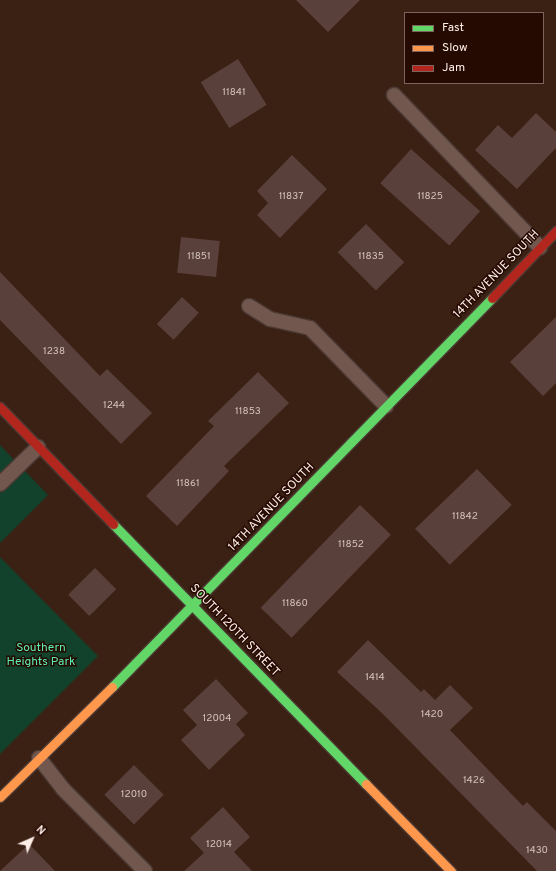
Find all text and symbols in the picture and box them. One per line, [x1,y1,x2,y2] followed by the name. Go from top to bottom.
[404,12,544,84] legend
[442,20,464,36] text: Fast
[442,40,468,56] text: Slow
[442,60,465,76] text: Jam
[222,87,246,99] house number: 11841
[279,191,303,203] house number: 11837
[417,191,443,203] house number: 11825
[451,228,543,322] street label: 14TH AVENUE SOUTH
[187,251,211,263] house number: 11851
[358,251,384,263] house number: 11835
[43,346,65,358] house number: 1238
[103,400,125,412] house number: 1244
[235,406,261,418] house number: 11853
[226,461,318,555] street label: 14TH AVENUE SOUTH
[176,478,200,490] house number: 11861
[452,511,478,523] house number: 11842
[338,539,364,551] house number: 11852
[186,582,282,680] street label: SOUTH 120TH STREET
[282,598,308,610] house number: 11860
[7,642,75,670] park label: Southern Heights Park
[365,672,385,684] house number: 1414
[421,709,443,721] house number: 1420
[203,713,231,725] house number: 12004
[463,775,485,787] house number: 1426
[121,789,147,801] house number: 12010
[12,819,52,859] north arrow
[33,823,48,838] text: N
[206,839,232,851] house number: 12014
[526,845,548,857] house number: 1430

